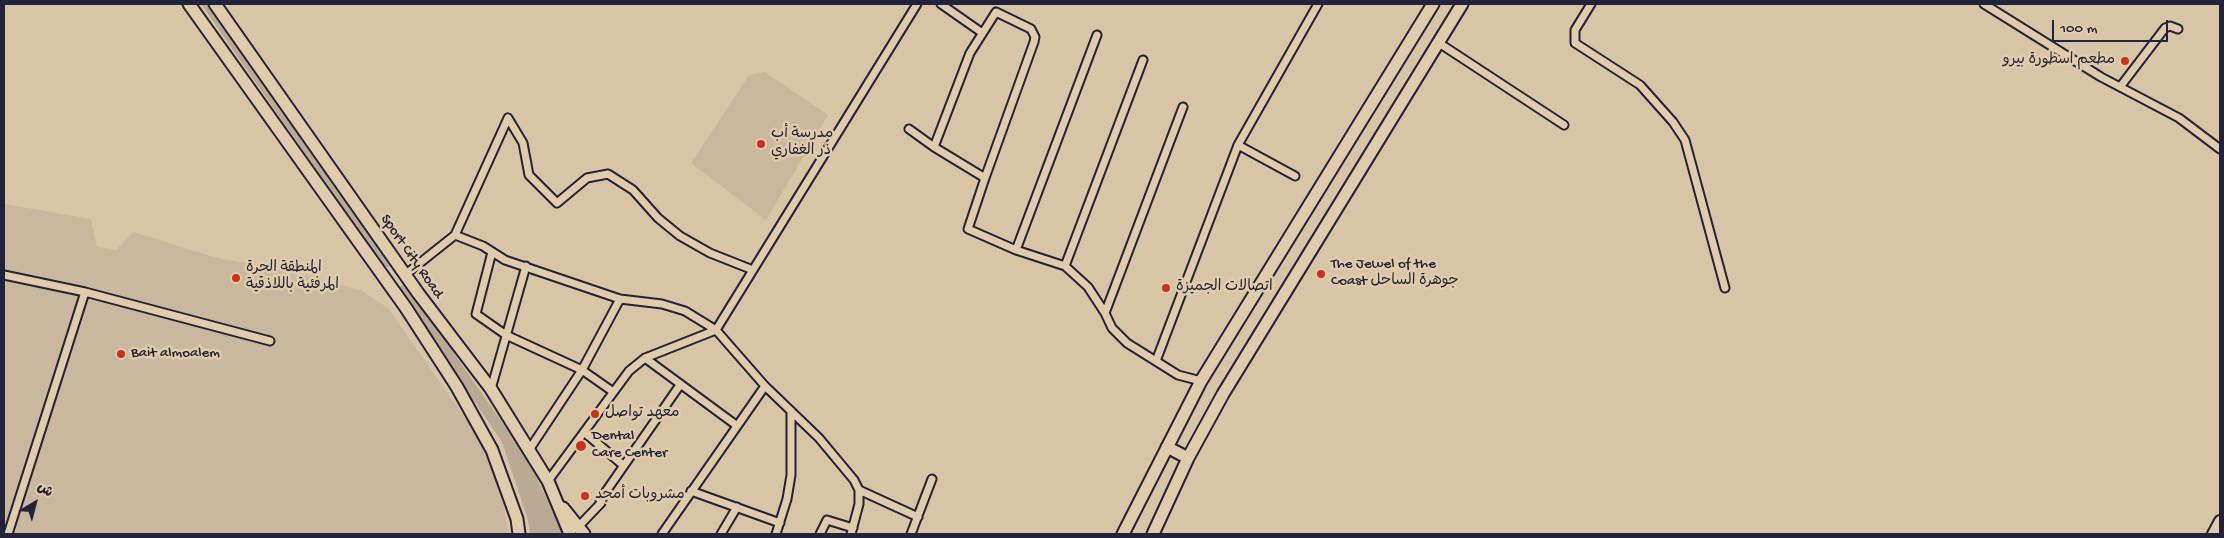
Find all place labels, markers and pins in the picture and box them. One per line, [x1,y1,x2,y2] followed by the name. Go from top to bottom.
[2003,52,2115,70] place label: مطعم اسطورة بيرو
[2119,55,2131,67] marker: مطعم اسطورة بيرو
[771,126,833,161] place label: مدرسة أب ذر الغفاري
[755,138,767,150] marker: مدرسة أب ذر الغفاري
[1331,256,1459,291] place label: The Jewel of the Coast جوهرة الساحل
[246,260,339,295] place label: المنطقة الحرة المرفئية باللاذقية
[1315,268,1327,280] marker: The Jewel of the Coast جوهرة الساحل
[230,272,242,284] marker: المنطقة الحرة المرفئية باللاذقية
[1176,279,1273,297] place label: اتصالات الجميزة
[1160,282,1172,294] marker: اتصالات الجميزة
[131,345,220,363] place label: Bait almoalem
[115,348,127,360] marker: Bait almoalem
[605,405,680,423] place label: معهد تواصل
[589,408,601,420] marker: معهد تواصل
[592,428,667,463] place label: Dental Care Center
[574,439,588,453] marker: Dental Care Center
[595,487,685,505] place label: مشروبات أمجد
[579,490,591,502] marker: مشروبات أمجد

